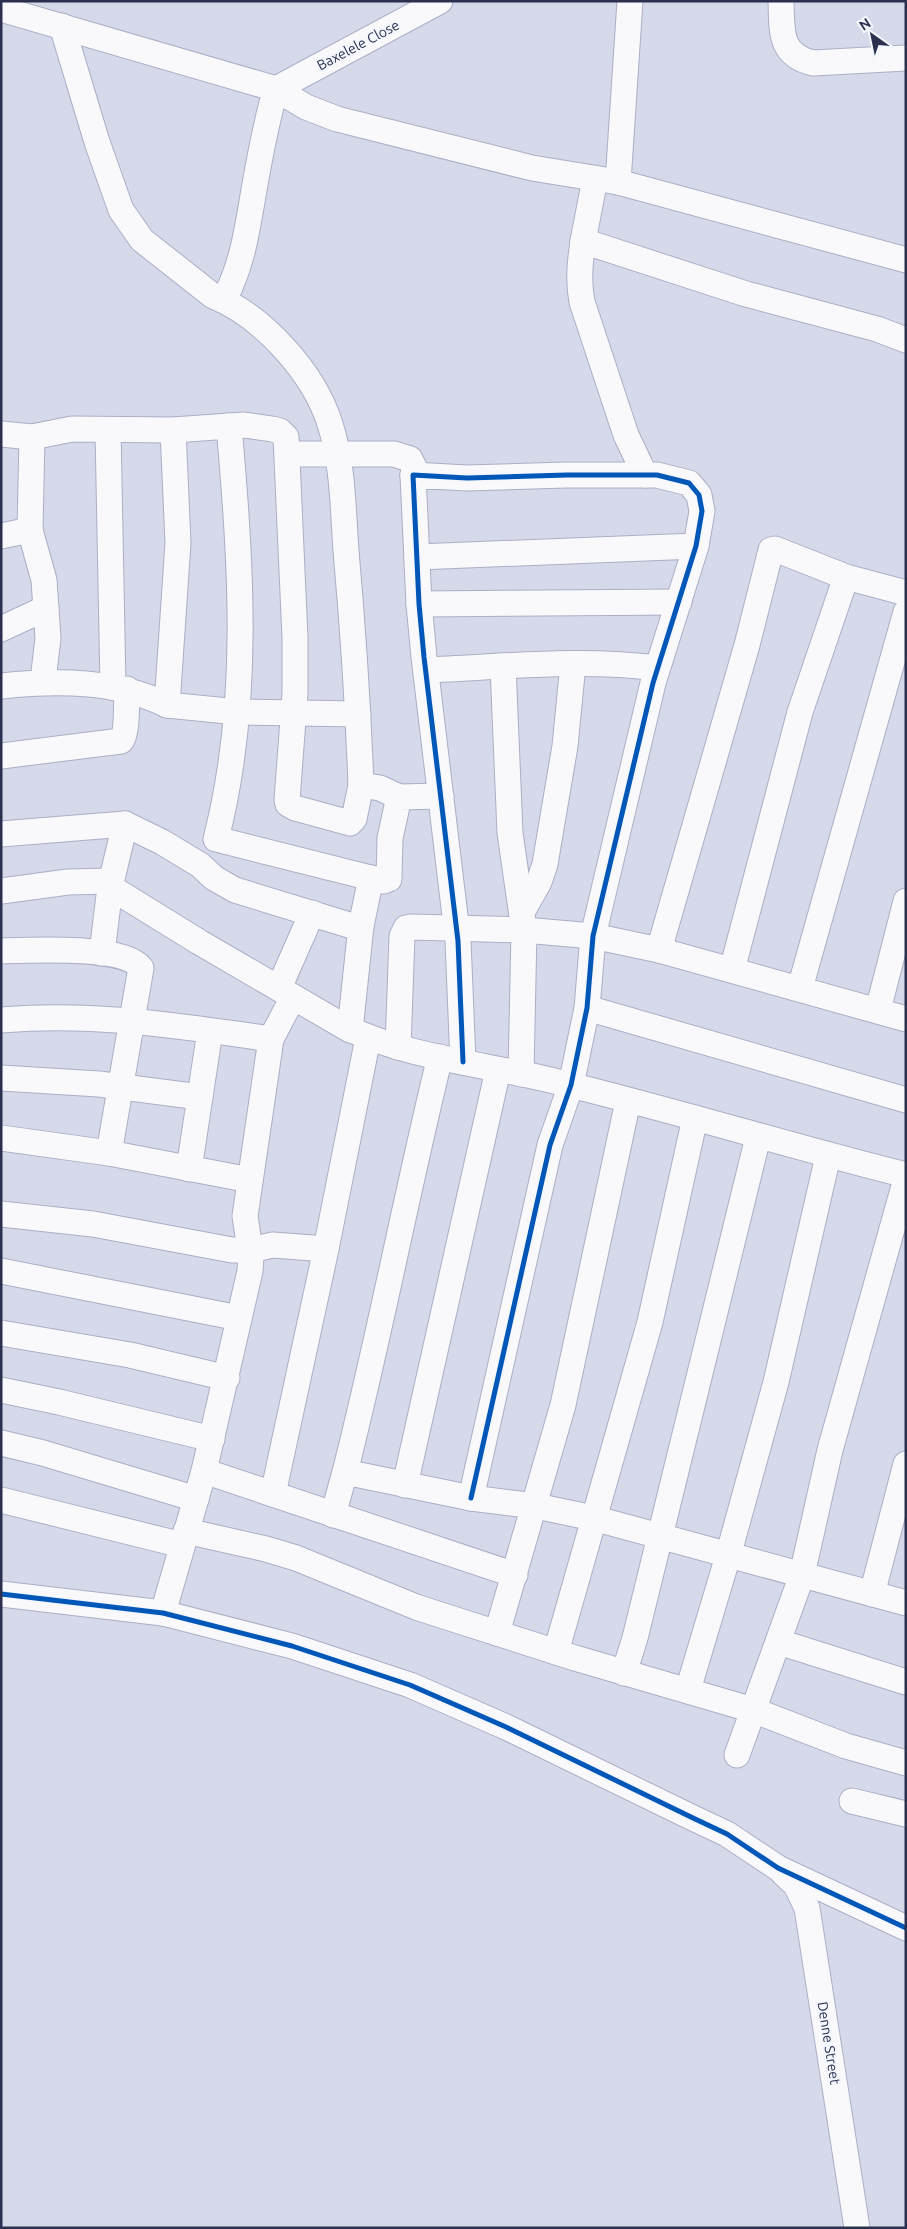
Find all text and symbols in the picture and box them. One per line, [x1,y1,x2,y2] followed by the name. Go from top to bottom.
[847,10,897,60] north arrow
[856,15,874,34] text: N
[314,17,402,73] street label: Baxelele Close
[815,2000,844,2086] street label: Denne Street

